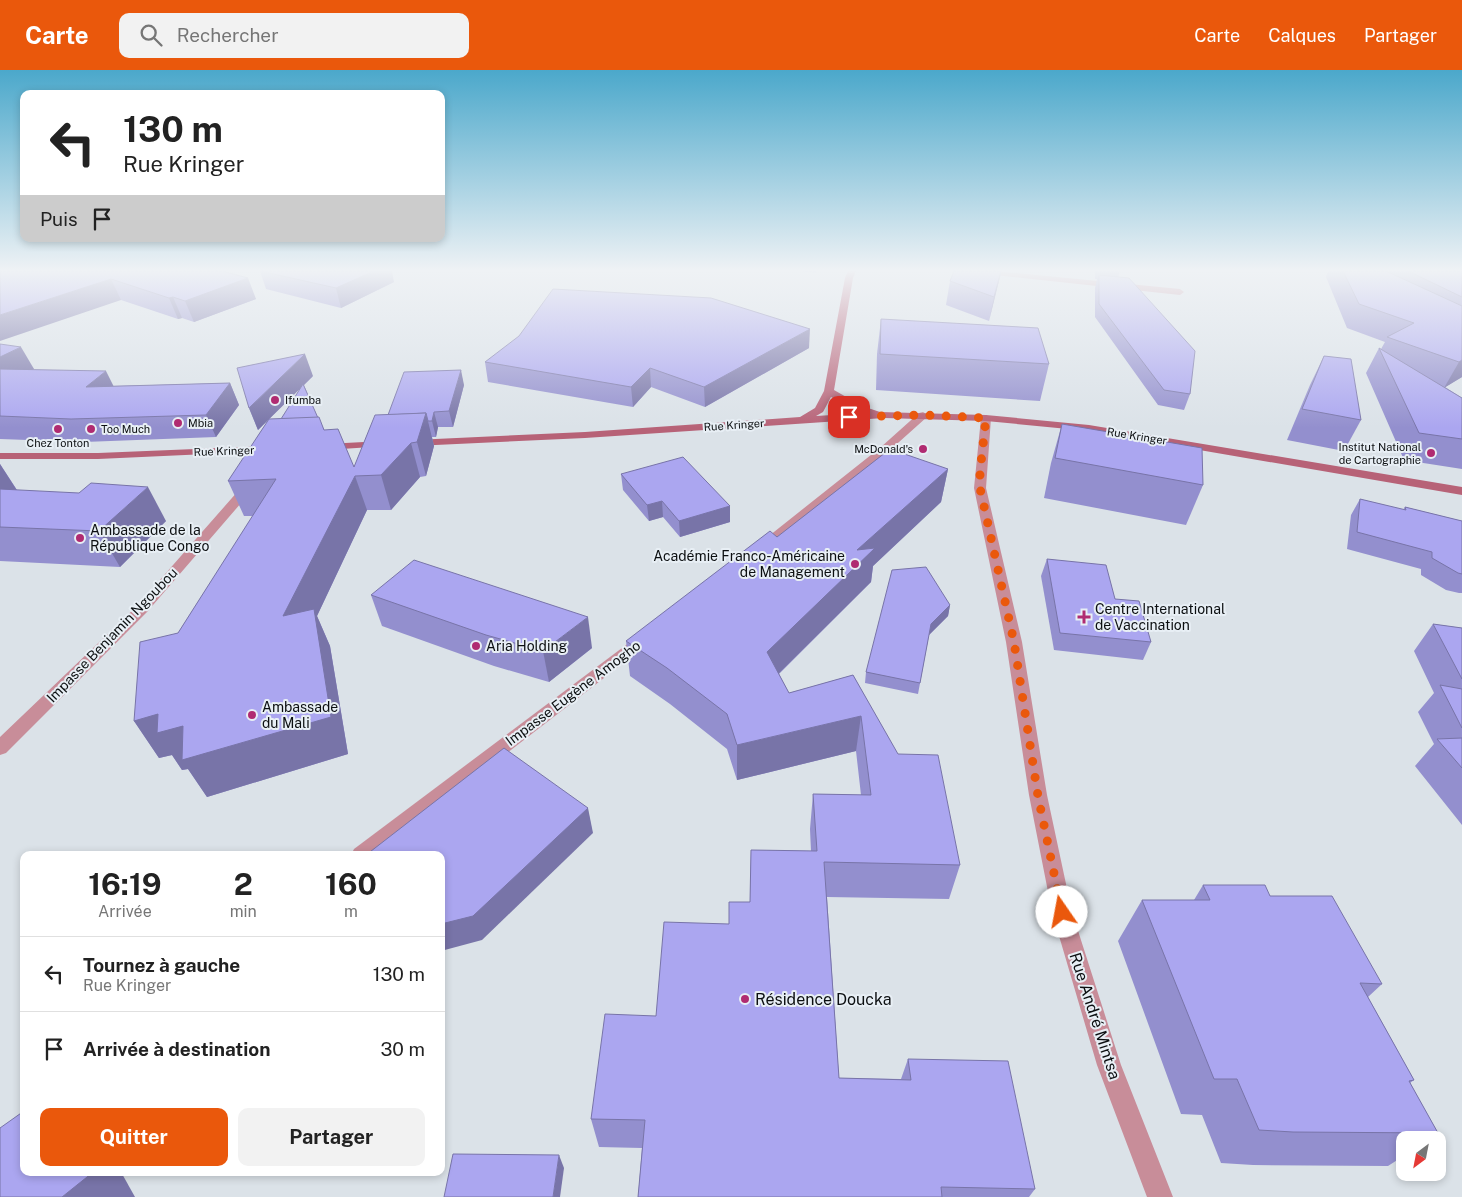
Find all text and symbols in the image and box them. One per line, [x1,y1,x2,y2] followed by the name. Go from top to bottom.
[119,13,469,58] search box
[25,21,89,49] text: Carte
[137,21,165,49] icon: search
[177,24,279,46] text: Rechercher
[1194,25,1240,46] text: Carte
[1268,25,1336,46] text: Calques
[1364,25,1437,46] text: Partager
[123,109,223,150] text: 130 m
[40,110,105,175] icon: left
[123,151,244,177] text: Rue Kringer
[88,205,116,233] icon: arrive
[40,208,78,230] text: Puis
[269,394,281,406] marker: Ifumba
[285,394,321,406] place label: Ifumba
[828,396,870,438] pin
[835,403,863,431] icon: arrive
[172,417,184,429] marker: Mbia
[188,417,213,429] place label: Mbia
[703,417,765,433] street label: Rue Kringer
[52,423,64,435] marker: Chez Tonton
[85,423,97,435] marker: Too Much
[101,423,150,435] place label: Too Much
[1106,425,1168,447] street label: Rue Kringer
[27,437,89,449] place label: Chez Tonton
[1339,441,1421,466] place label: Institut National de Cartographie
[854,443,913,455] place label: McDonald's
[917,443,929,455] marker: McDonald's
[193,444,255,458] street label: Rue Kringer
[1425,447,1437,459] marker: Institut National de Cartographie
[90,522,209,554] place label: Ambassade de la République Congo
[74,532,86,544] marker: Ambassade de la République Congo
[653,548,845,580] place label: Académie Franco-Américaine de Management
[849,558,861,570] marker: Académie Franco-Américaine de Management
[43,564,181,706] street label: Impasse Benjamin Ngoubou
[1095,601,1225,633] place label: Centre International de Vaccination
[1077,610,1091,624] marker: Centre International de Vaccination
[503,637,644,749] street label: Impasse Eugène Amogho
[486,638,568,654] place label: Aria Holding
[470,640,482,652] marker: Aria Holding
[262,699,338,731] place label: Ambassade du Mali
[246,709,258,721] marker: Ambassade du Mali
[88,866,162,902] text: 16:19
[234,866,253,902] text: 2
[325,866,377,902] text: 160
[1035,885,1087,937] position arrow
[98,902,152,921] text: Arrivée
[230,902,257,921] text: min
[344,902,358,921] text: m
[1066,950,1124,1082] street label: Rue André Mintsa
[83,954,240,976] text: Tournez à gauche
[40,960,68,988] icon: left
[373,963,425,985] text: 130 m
[83,976,171,995] text: Rue Kringer
[755,990,892,1009] place label: Résidence Doucka
[739,993,751,1005] marker: Résidence Doucka
[40,1035,68,1063] icon: arrive
[83,1038,271,1060] text: Arrivée à destination
[380,1038,425,1060] text: 30 m
[40,1108,228,1166] button: Quitter
[238,1108,425,1166] button: Partager
[1396,1131,1446,1181] north arrow
[1396,1131,1446,1181] map controls

